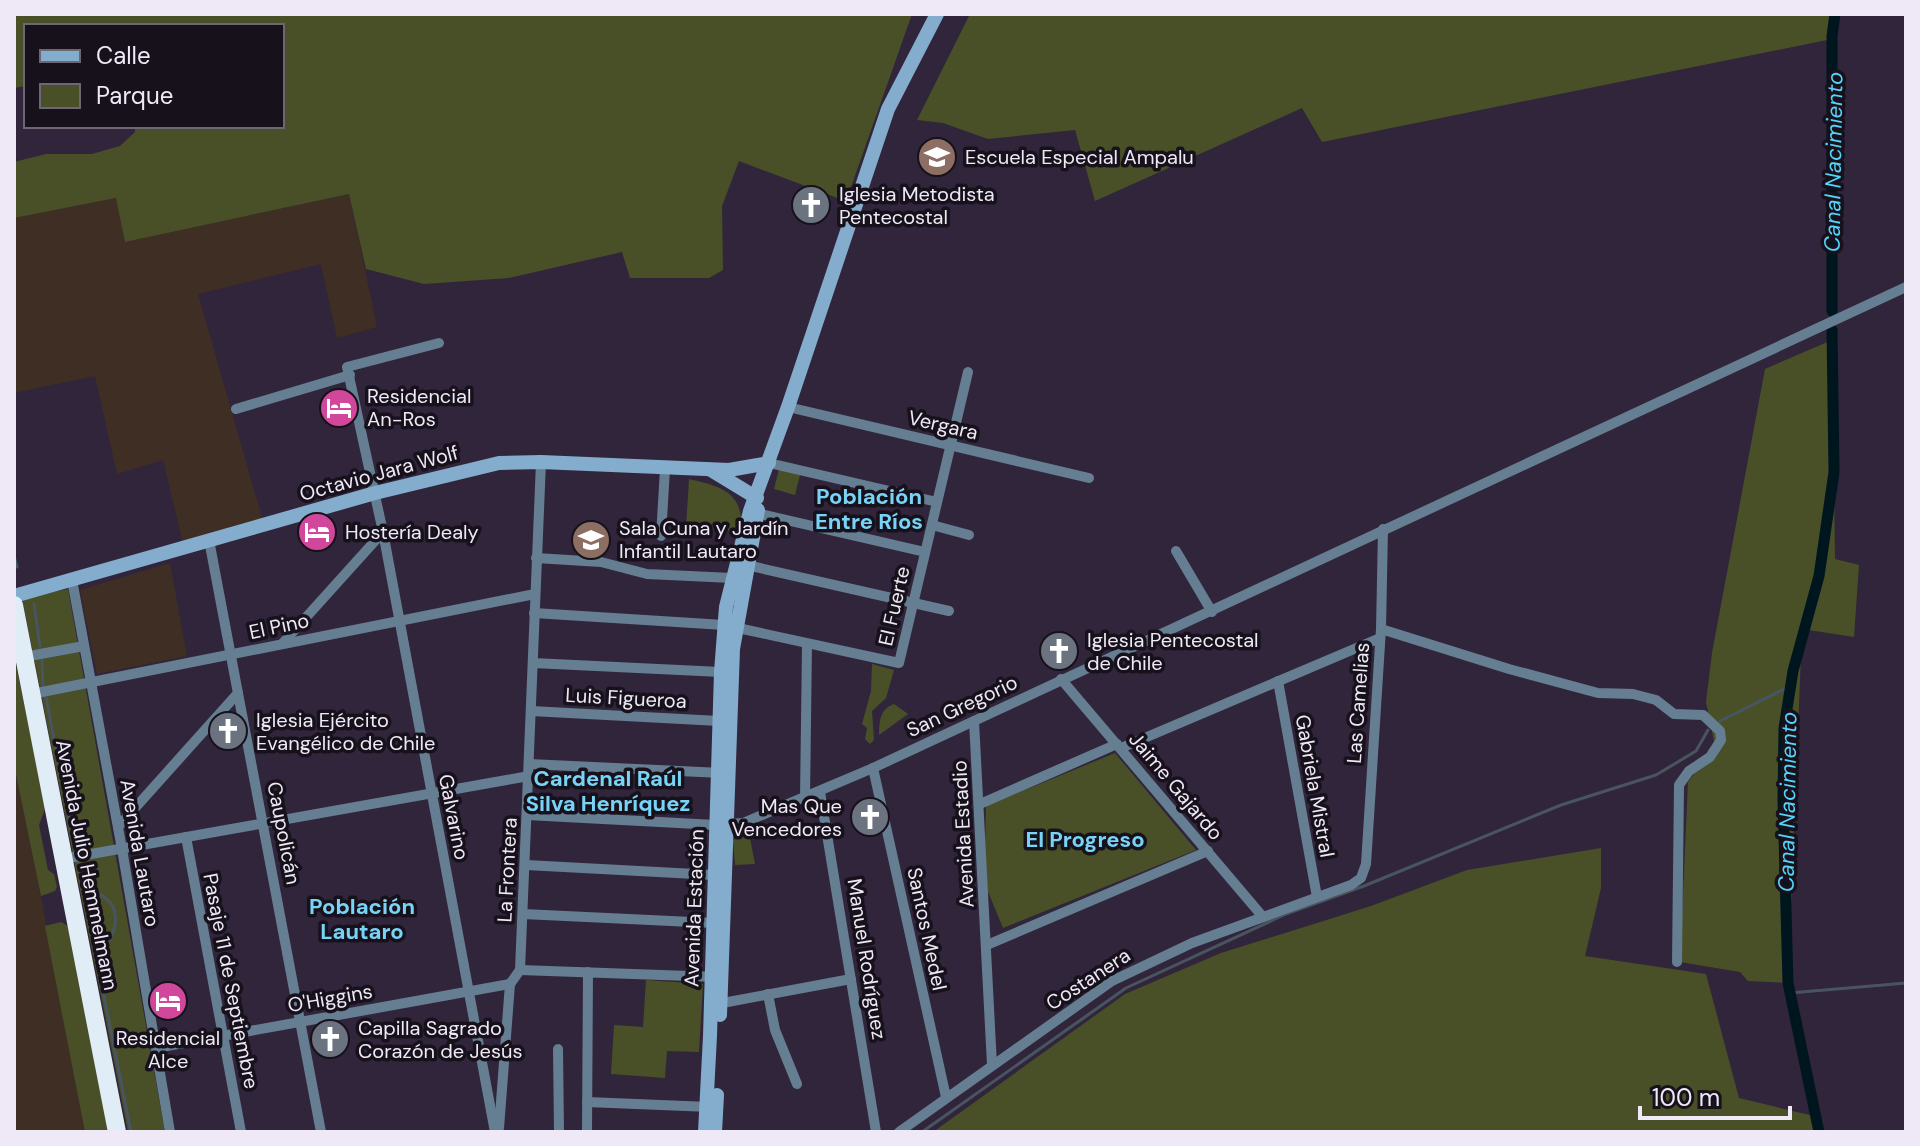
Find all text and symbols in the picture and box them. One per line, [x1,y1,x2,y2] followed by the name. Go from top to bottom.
[24,24,284,128] legend
[96,40,151,71] text: Calle
[1817,72,1850,252] water label: Canal Nacimiento
[96,80,173,111] text: Parque
[916,136,958,178] school or university icon: Escuela Especial Ampalu
[965,144,1194,170] place label: Escuela Especial Ampalu
[839,181,995,230] place label: Iglesia Metodista Pentecostal
[790,184,832,226] church icon: Iglesia Metodista Pentecostal
[367,383,471,432] place label: Residencial An-Ros
[318,387,360,429] hotel icon: Residencial An-Ros
[906,404,980,446] street label: Vergara
[297,439,461,507] street label: Octavio Jara Wolf
[815,482,923,536] district label: Población Entre Ríos
[296,511,338,553] hotel icon: Hostería Dealy
[619,515,788,564] place label: Sala Cuna y Jardín Infantil Lautaro
[345,519,479,545] place label: Hostería Dealy
[570,519,612,561] school or university icon: Sala Cuna y Jardín Infantil Lautaro
[872,564,916,648] street label: El Fuerte
[247,607,311,645] street label: El Pino
[1087,627,1259,676] place label: Iglesia Pentecostal de Chile
[1038,630,1080,672] church icon: Iglesia Pentecostal de Chile
[1341,642,1375,764] street label: Las Camelias
[902,669,1022,743] street label: San Gregorio
[565,682,687,714] street label: Luis Figueroa
[256,707,435,756] place label: Iglesia Ejército Evangélico de Chile
[207,710,249,752] church icon: Iglesia Ejército Evangélico de Chile
[1771,712,1804,892] water label: Canal Nacimiento
[1290,713,1340,859] street label: Gabriela Mistral
[1123,727,1229,845] street label: Jaime Gajardo
[50,738,124,992] street label: Avenida Julio Hemmelmann
[946,760,980,908] street label: Avenida Estadio
[526,764,690,818] district label: Cardenal Raúl Silva Henríquez
[433,772,475,862] street label: Galvarino
[114,777,166,929] street label: Avenida Lautaro
[261,779,307,887] street label: Caupolicán
[731,793,842,842] place label: Mas Que Vencedores
[849,796,891,838] church icon: Mas Que Vencedores
[491,817,523,923] street label: La Frontera
[1025,825,1145,854] district label: El Progreso
[678,829,710,987] street label: Avenida Estación
[901,865,953,993] street label: Santos Medel
[197,871,265,1091] street label: Pasaje 11 de Septiembre
[841,877,893,1041] street label: Manuel Rodríguez
[309,892,415,946] district label: Población Lautaro
[1041,942,1135,1016] street label: Costanera
[286,978,374,1018] street label: O'Higgins
[147,980,189,1022] hotel icon: Residencial Alce
[358,1015,522,1064] place label: Capilla Sagrado Corazón de Jesús
[309,1018,351,1060] church icon: Capilla Sagrado Corazón de Jesús
[116,1025,220,1074] place label: Residencial Alce
[1640,1070,1790,1120] scale bar
[1652,1082,1720,1113] text: 100 m

